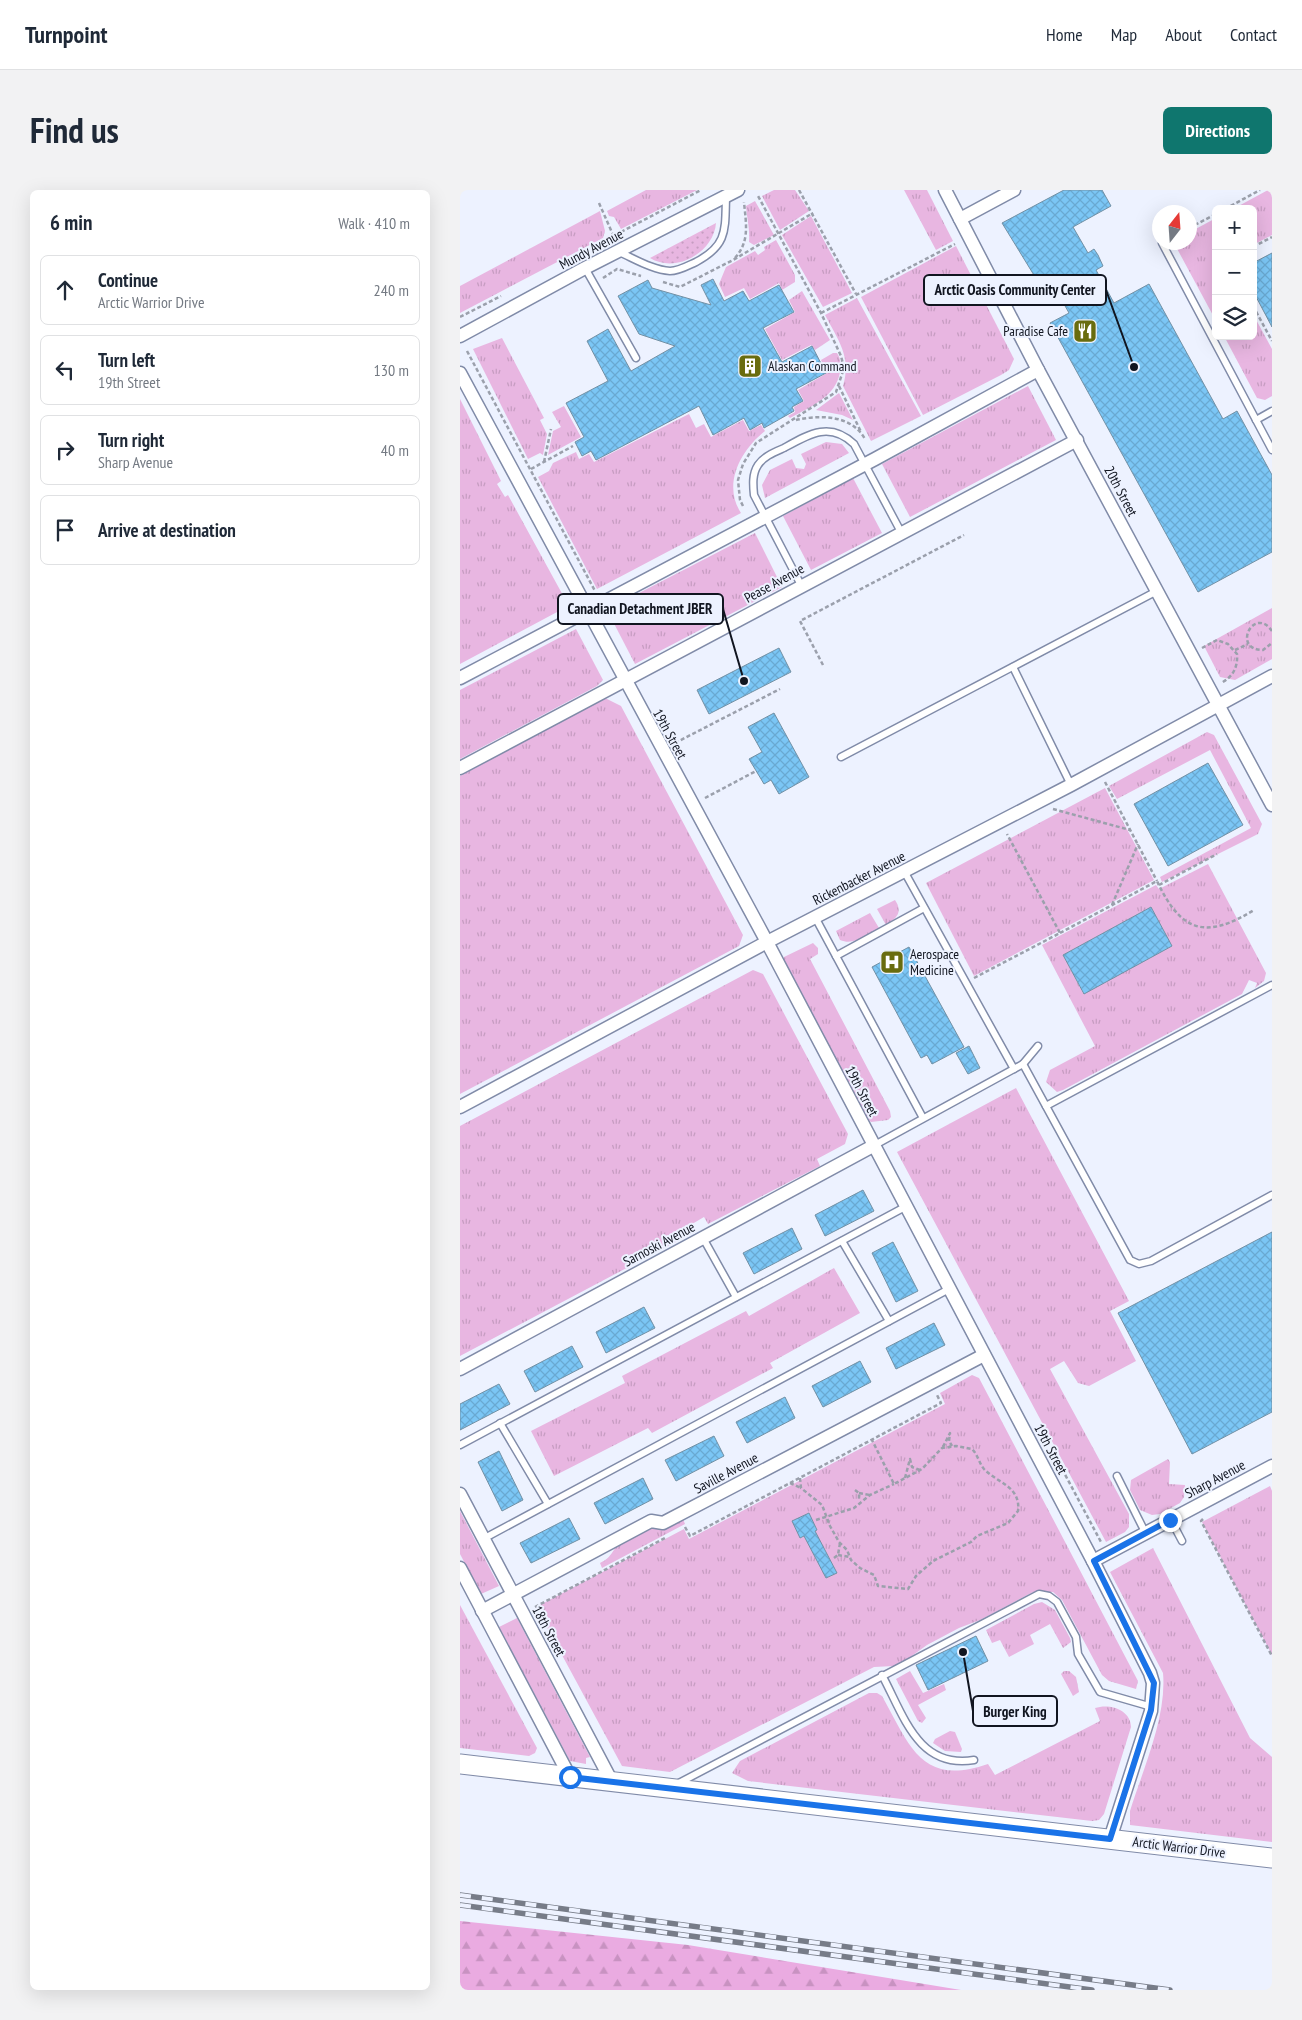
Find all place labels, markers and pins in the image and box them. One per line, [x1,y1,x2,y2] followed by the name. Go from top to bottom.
[924,275,1106,305] callout: Arctic Oasis Community Center
[1072,318,1098,344] restaurant icon: Paradise Cafe
[1003,322,1068,340] place label: Paradise Cafe
[737,353,763,379] building icon: Alaskan Command
[768,357,856,375] place label: Alaskan Command
[558,594,723,624] callout: Canadian Detachment JBER
[910,945,959,979] place label: Aerospace Medicine
[879,949,905,975] hospital icon: Aerospace Medicine
[973,1696,1057,1726] callout: Burger King

